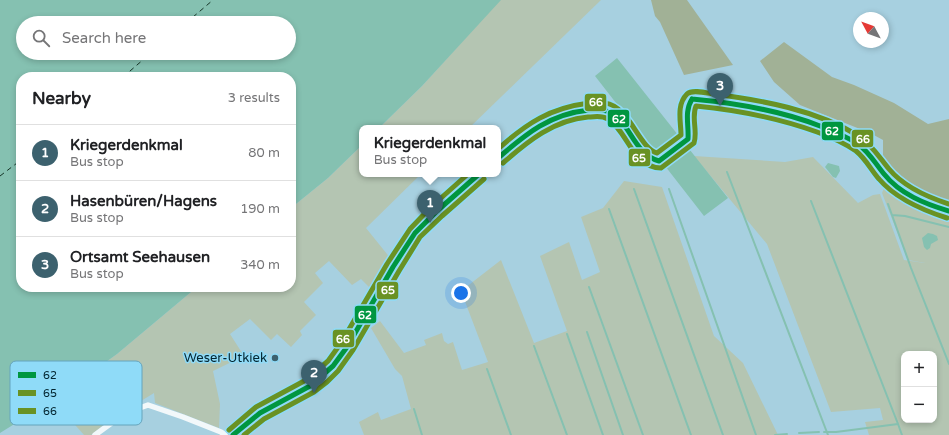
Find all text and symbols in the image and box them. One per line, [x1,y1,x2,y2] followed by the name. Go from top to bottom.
[853,12,889,48] north arrow
[16,16,296,60] search box
[30,27,52,49] icon: search
[62,29,146,47] text: Search here
[707,73,733,106] pin: 3
[32,88,91,109] text: Nearby
[228,90,280,106] text: 3 results
[584,93,607,112] line badge: 66
[589,96,603,109] text: 66
[607,109,630,128] line badge: 62
[612,113,626,126] text: 62
[821,121,844,141] line badge: 62
[359,125,501,177] popup
[825,125,839,138] text: 62
[851,129,874,148] line badge: 66
[856,133,870,146] text: 66
[374,134,486,152] text: Kriegerdenkmal
[70,136,183,154] text: Kriegerdenkmal
[41,145,49,161] text: 1
[248,145,280,161] text: 80 m
[628,148,651,167] line badge: 65
[374,152,427,168] text: Bus stop
[632,152,646,165] text: 65
[70,154,124,170] text: Bus stop
[417,190,443,223] pin: 1
[70,192,217,210] text: Hasenbüren/Hagens
[41,201,49,217] text: 2
[240,201,280,217] text: 190 m
[70,210,124,226] text: Bus stop
[70,248,210,266] text: Ortsamt Seehausen
[41,257,49,273] text: 3
[240,257,280,273] text: 340 m
[70,266,124,282] text: Bus stop
[376,281,399,300] line badge: 65
[451,283,471,303] your location
[381,284,395,297] text: 65
[354,305,377,324] line badge: 62
[358,309,372,322] text: 62
[332,329,355,348] line badge: 66
[336,333,350,346] text: 66
[184,350,267,366] place label: Weser-Utkiek
[901,351,937,423] map controls
[901,351,937,387] button: +
[270,353,280,363] marker: Weser-Utkiek
[301,360,327,393] pin: 2
[10,361,142,425] legend
[43,369,57,382] text: 62
[43,387,57,400] text: 65
[901,387,937,423] button: −
[43,405,57,418] text: 66

